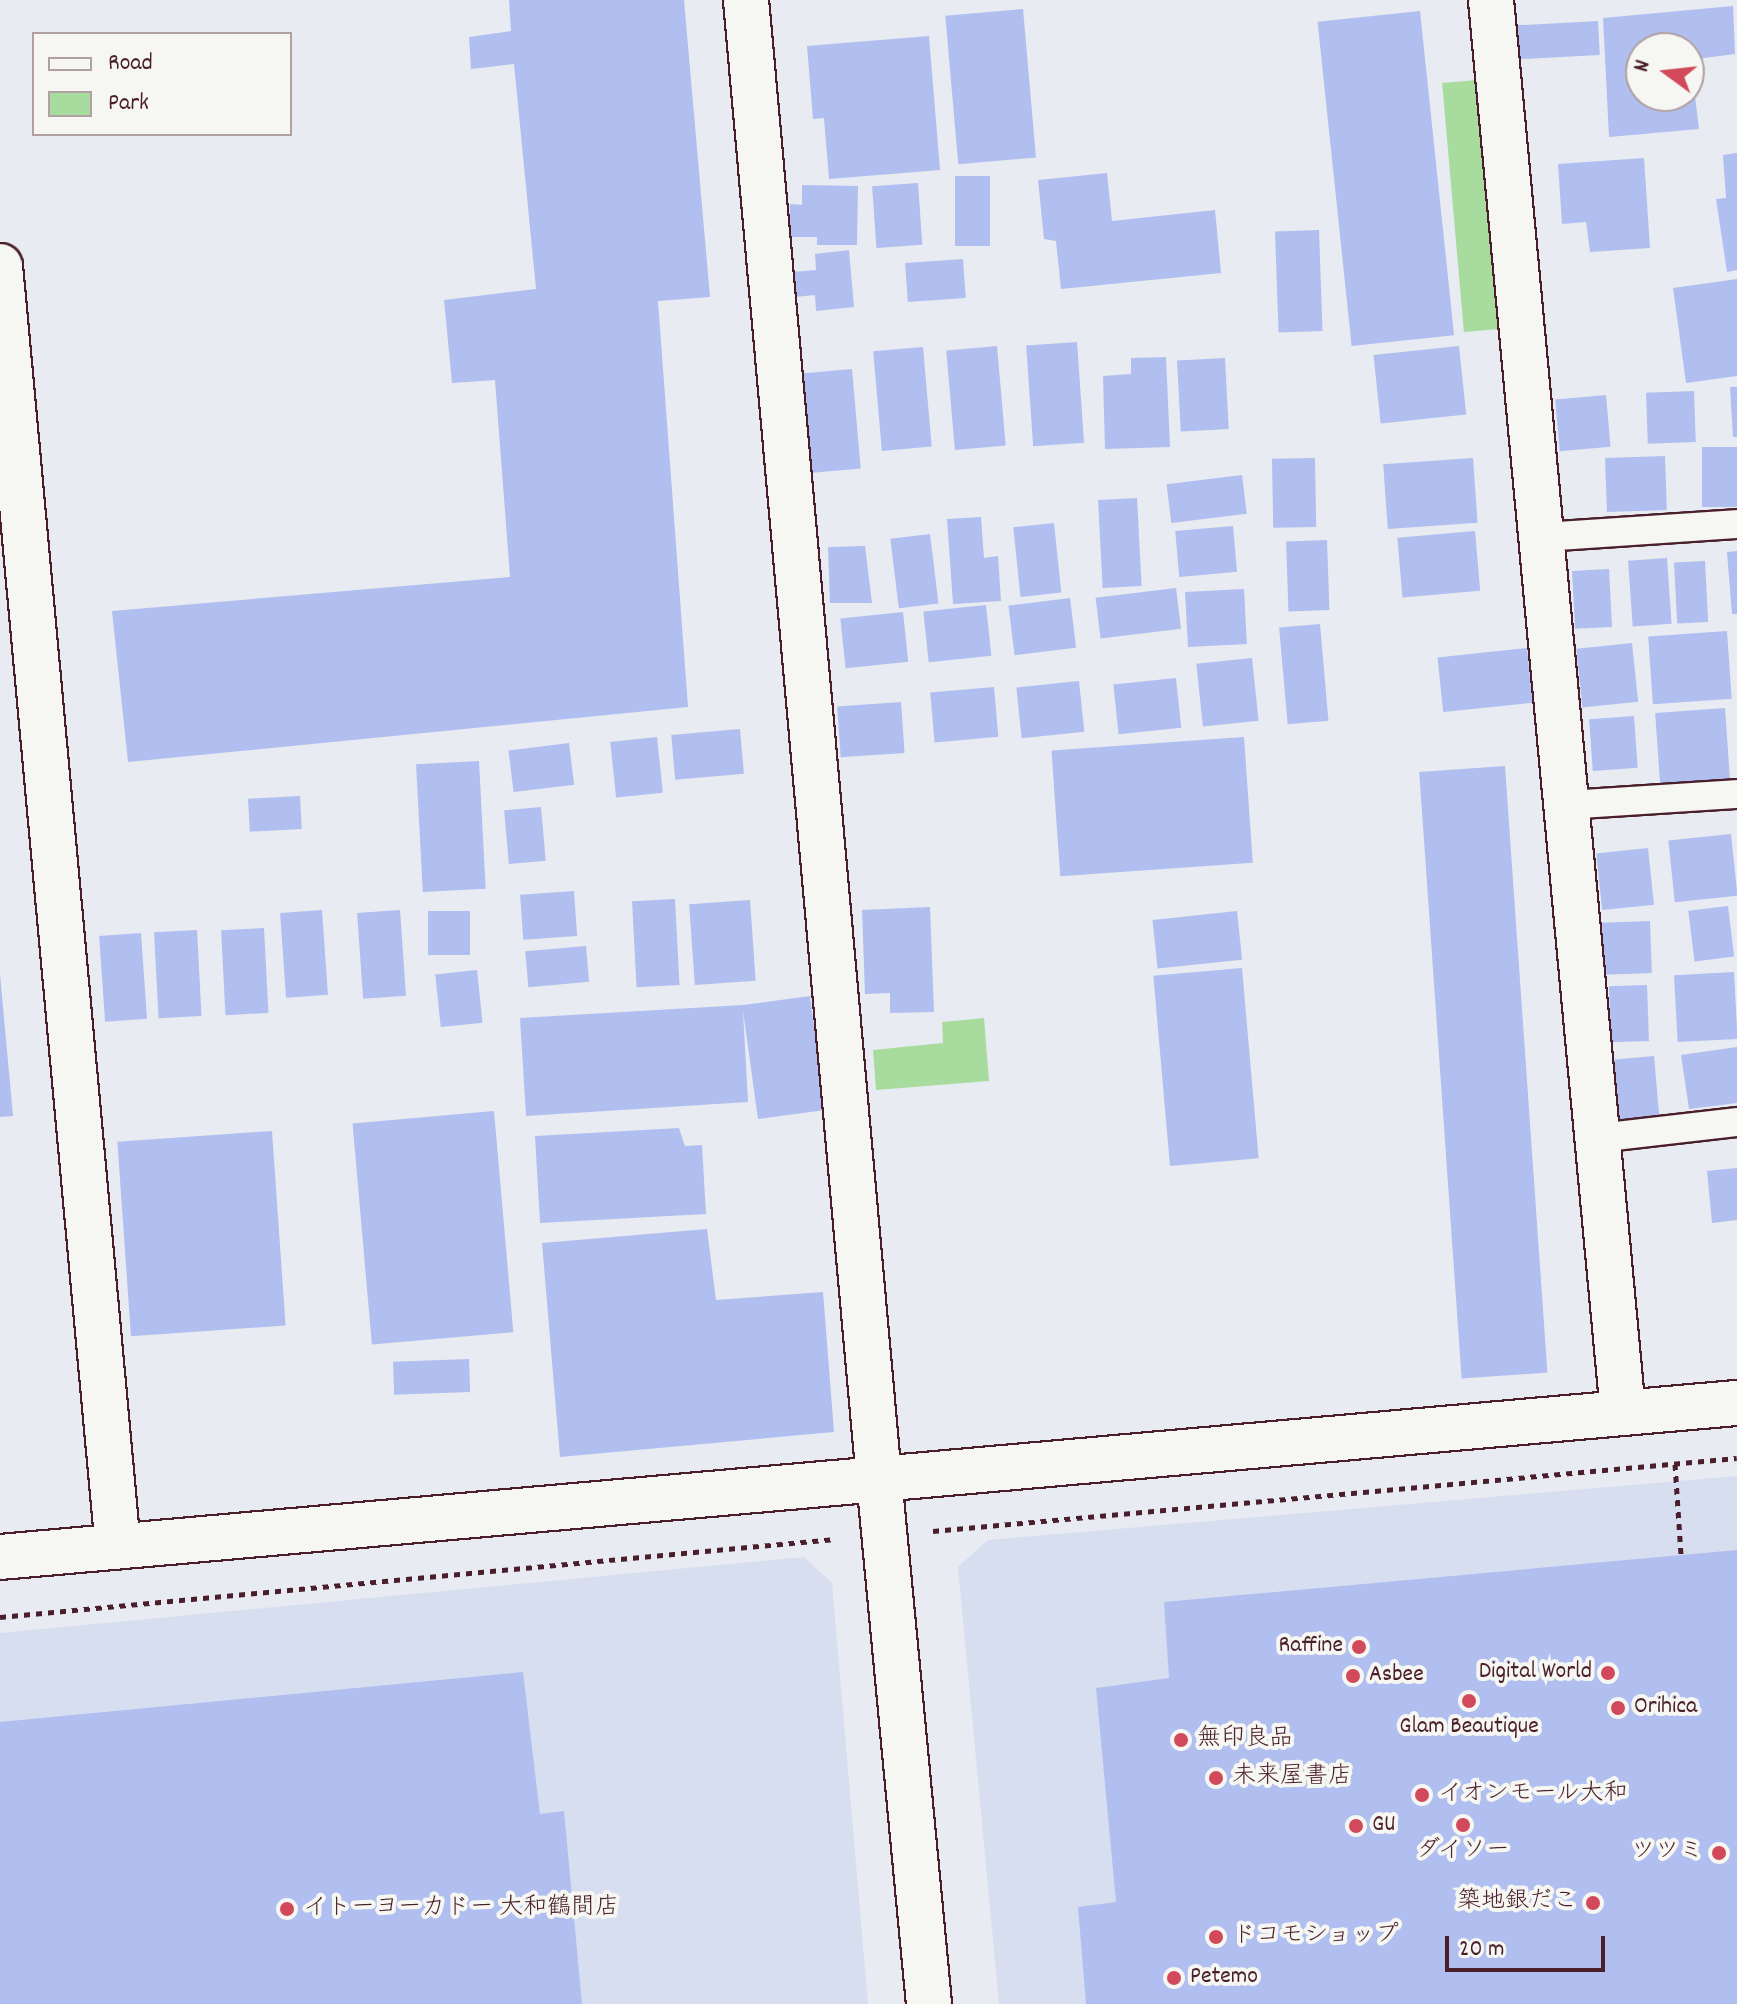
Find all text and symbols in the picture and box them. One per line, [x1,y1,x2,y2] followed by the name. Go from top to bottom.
[32,32,292,136] legend
[1625,32,1705,112] north arrow
[108,47,153,81] text: Road
[1627,57,1660,75] text: N
[108,87,149,121] text: Park
[1278,1633,1343,1661] place label: Raffine
[1350,1638,1368,1656] marker: Raffine
[1479,1659,1592,1687] place label: Digital World
[1369,1662,1424,1690] place label: Asbee
[1599,1664,1617,1682] marker: Digital World
[1344,1667,1362,1685] marker: Asbee
[1460,1692,1478,1710] marker: Glam Beautique
[1634,1694,1697,1722] place label: Orihica
[1609,1699,1627,1717] marker: Orihica
[1399,1714,1539,1742] place label: Glam Beautique
[1197,1726,1293,1754] place label: 無印良品
[1172,1731,1190,1749] marker: 無印良品
[1232,1764,1352,1792] place label: 未来屋書店
[1207,1769,1225,1787] marker: 未来屋書店
[1438,1781,1630,1809] place label: イオンモール大和
[1413,1786,1431,1804] marker: イオンモール大和
[1372,1812,1396,1840] place label: GU
[1454,1816,1472,1834] marker: ダイソー
[1347,1817,1365,1835] marker: GU
[1415,1838,1511,1866] place label: ダイソー
[1631,1839,1703,1867] place label: ツツミ
[1710,1844,1728,1862] marker: ツツミ
[1457,1889,1577,1917] place label: 築地銀だこ
[1584,1894,1602,1912] marker: 築地銀だこ
[303,1895,619,1923] place label: イトーヨーカドー 大和鶴間店
[278,1900,296,1918] marker: イトーヨーカドー 大和鶴間店
[1449,1920,1609,1970] scale bar
[1232,1923,1400,1951] place label: ドコモショップ
[1207,1928,1225,1946] marker: ドコモショップ
[1459,1933,1505,1967] text: 20 m
[1190,1964,1258,1992] place label: Petemo
[1165,1969,1183,1987] marker: Petemo

